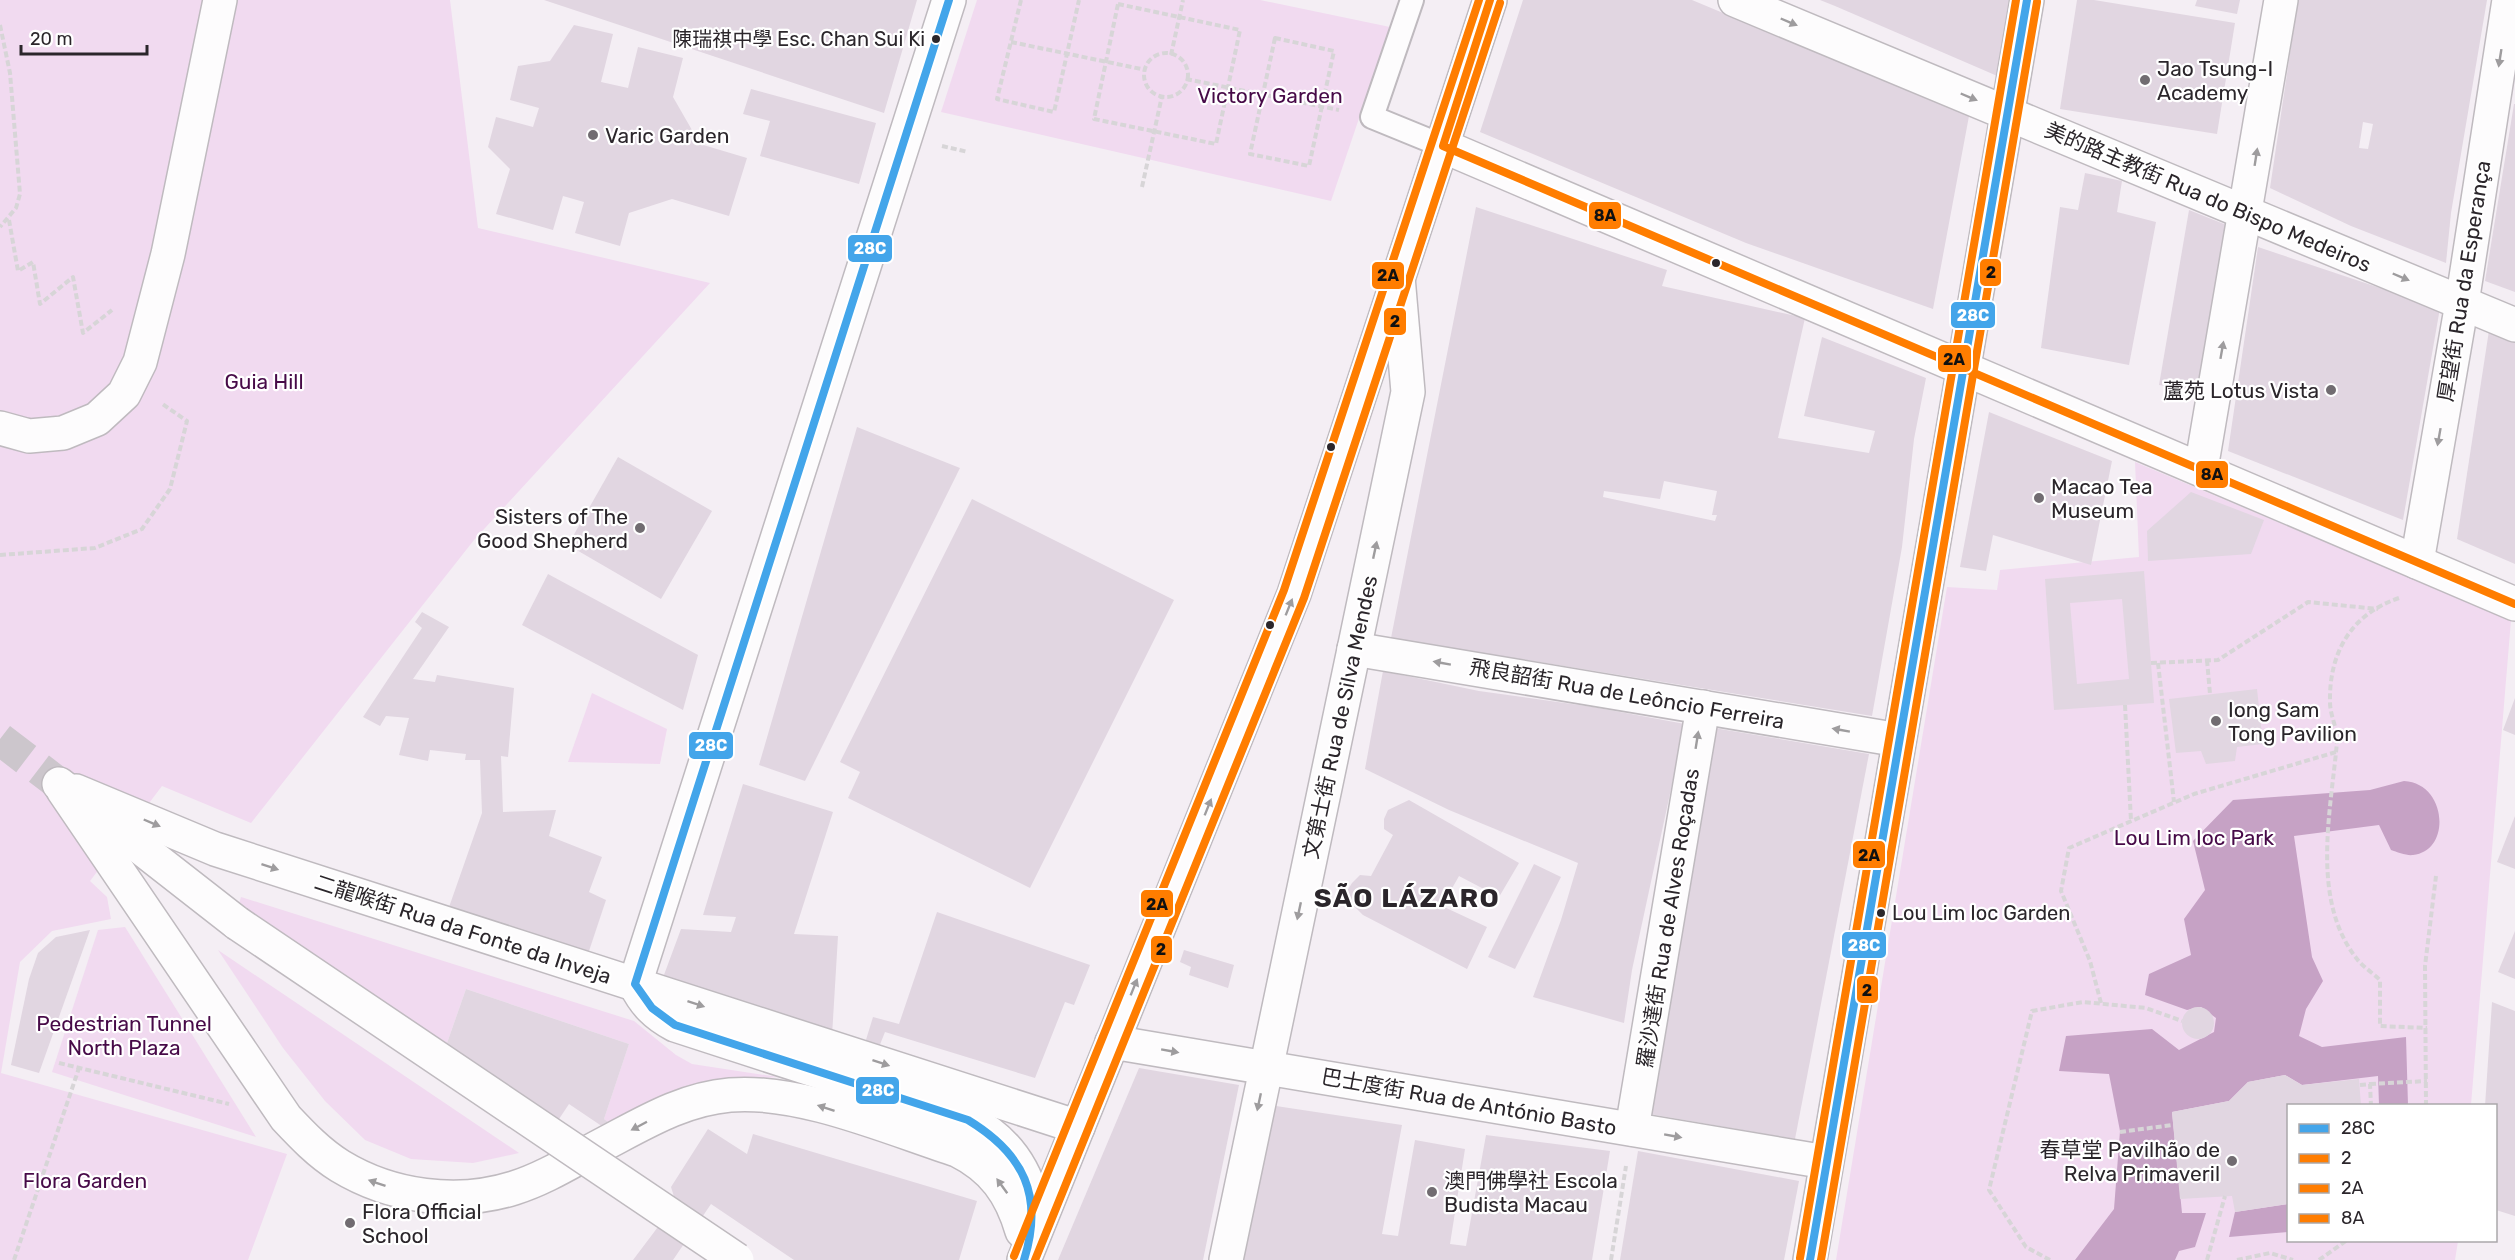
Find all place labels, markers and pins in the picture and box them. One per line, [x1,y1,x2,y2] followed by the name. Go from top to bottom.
[672,27,925,51] place label: 陳瑞祺中學 Esc. Chan Sui Ki
[930,33,942,45] marker: 陳瑞祺中學 Esc. Chan Sui Ki
[2157,56,2273,105] place label: Jao Tsung-I Academy
[2138,73,2152,87] marker: Jao Tsung-I Academy
[605,123,730,148] place label: Varic Garden
[586,128,600,142] marker: Varic Garden
[1710,257,1722,269] unlabelled marker
[2163,378,2319,403] place label: 蘆苑 Lotus Vista
[2324,383,2338,397] marker: 蘆苑 Lotus Vista
[1325,441,1337,453] unlabelled marker
[2051,474,2153,523] place label: Macao Tea Museum
[2032,491,2046,505] marker: Macao Tea Museum
[477,504,628,553] place label: Sisters of The Good Shepherd
[633,521,647,535] marker: Sisters of The Good Shepherd
[1264,619,1276,631] unlabelled marker
[2228,697,2357,746] place label: Iong Sam Tong Pavilion
[2209,714,2223,728] marker: Iong Sam Tong Pavilion
[1892,901,2070,925] place label: Lou Lim Ioc Garden
[1875,907,1887,919] marker: Lou Lim Ioc Garden
[2040,1137,2220,1186] place label: 春草堂 Pavilhão de Relva Primaveril
[2225,1154,2239,1168] marker: 春草堂 Pavilhão de Relva Primaveril
[1444,1168,1618,1217] place label: 澳門佛學社 Escola Budista Macau
[1425,1185,1439,1199] marker: 澳門佛學社 Escola Budista Macau
[362,1199,482,1248] place label: Flora Official School
[343,1216,357,1230] marker: Flora Official School

